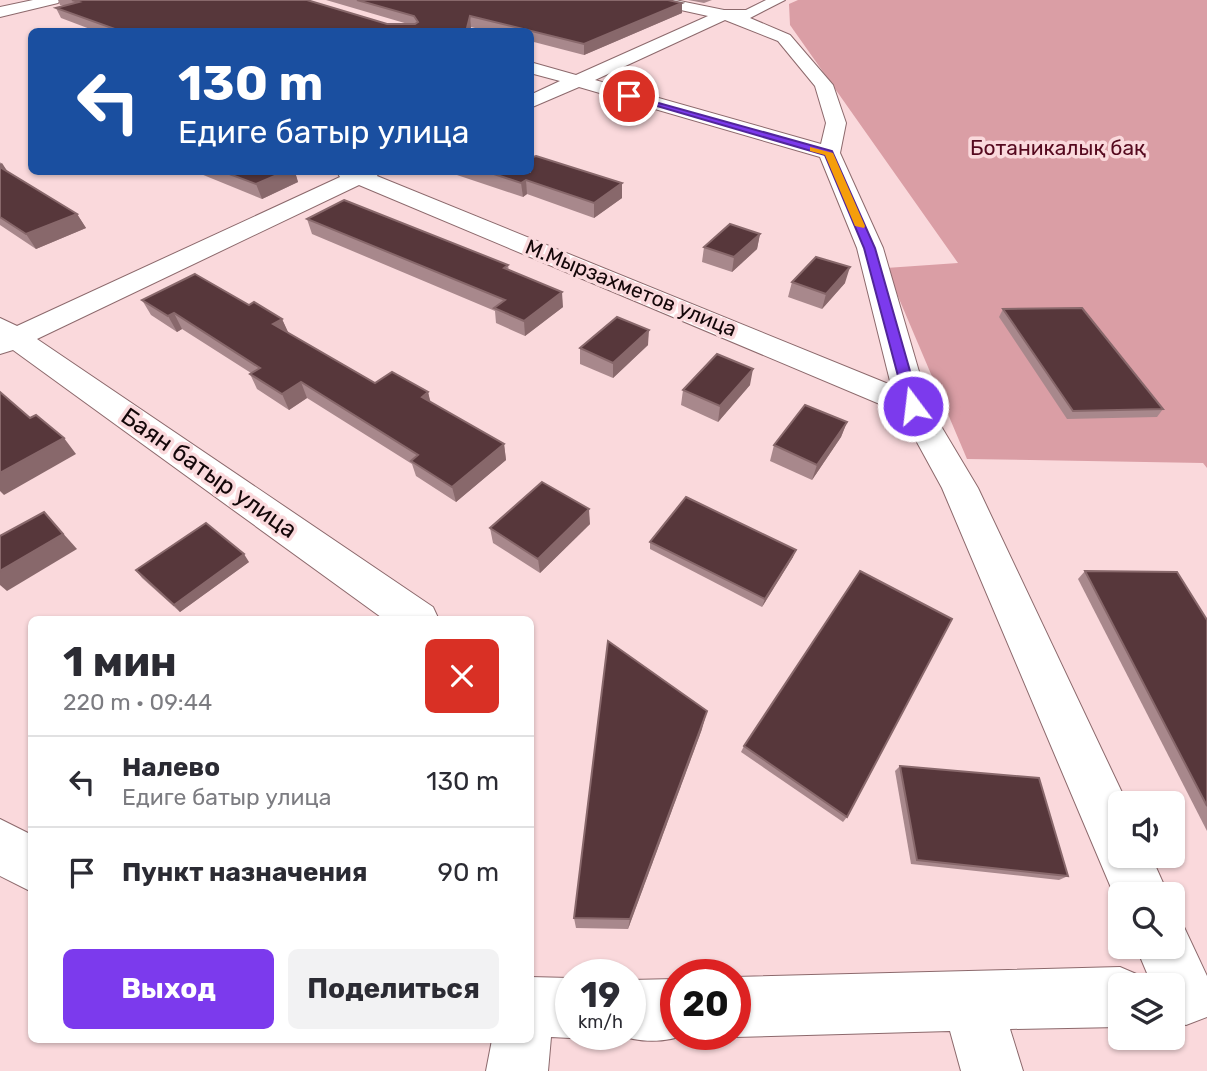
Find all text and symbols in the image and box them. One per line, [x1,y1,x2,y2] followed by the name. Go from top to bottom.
[178,54,323,112] text: 130 m
[63,56,154,147] icon: left
[599,66,659,126] pin
[610,77,648,115] icon: arrive
[178,113,470,151] text: Едиге батыр улица
[970,135,1146,160] park label: Ботаникалық бақ
[522,234,740,341] street label: М.Мырзахметов улица
[876,369,950,443] position arrow
[116,402,302,544] street label: Баян батыр улица
[63,637,177,687] text: 1 мин
[425,639,499,713] button: close
[63,688,212,716] text: 220 m · 09:44
[122,752,220,783] text: Налево
[63,763,101,801] icon: left
[426,766,499,797] text: 130 m
[122,783,332,811] text: Едиге батыр улица
[1108,791,1185,1050] map controls
[1108,791,1185,868] button: sound
[63,854,101,892] icon: arrive
[122,857,367,888] text: Пункт назначения
[438,857,499,888] text: 90 m
[1108,882,1185,959] button: search
[63,949,274,1029] button: Выход
[288,949,499,1029] button: Поделиться
[660,959,751,1050] speed limit sign: 20
[1108,973,1185,1050] button: layers
[581,974,620,1016] text: 19
[578,1011,623,1033] text: km/h

